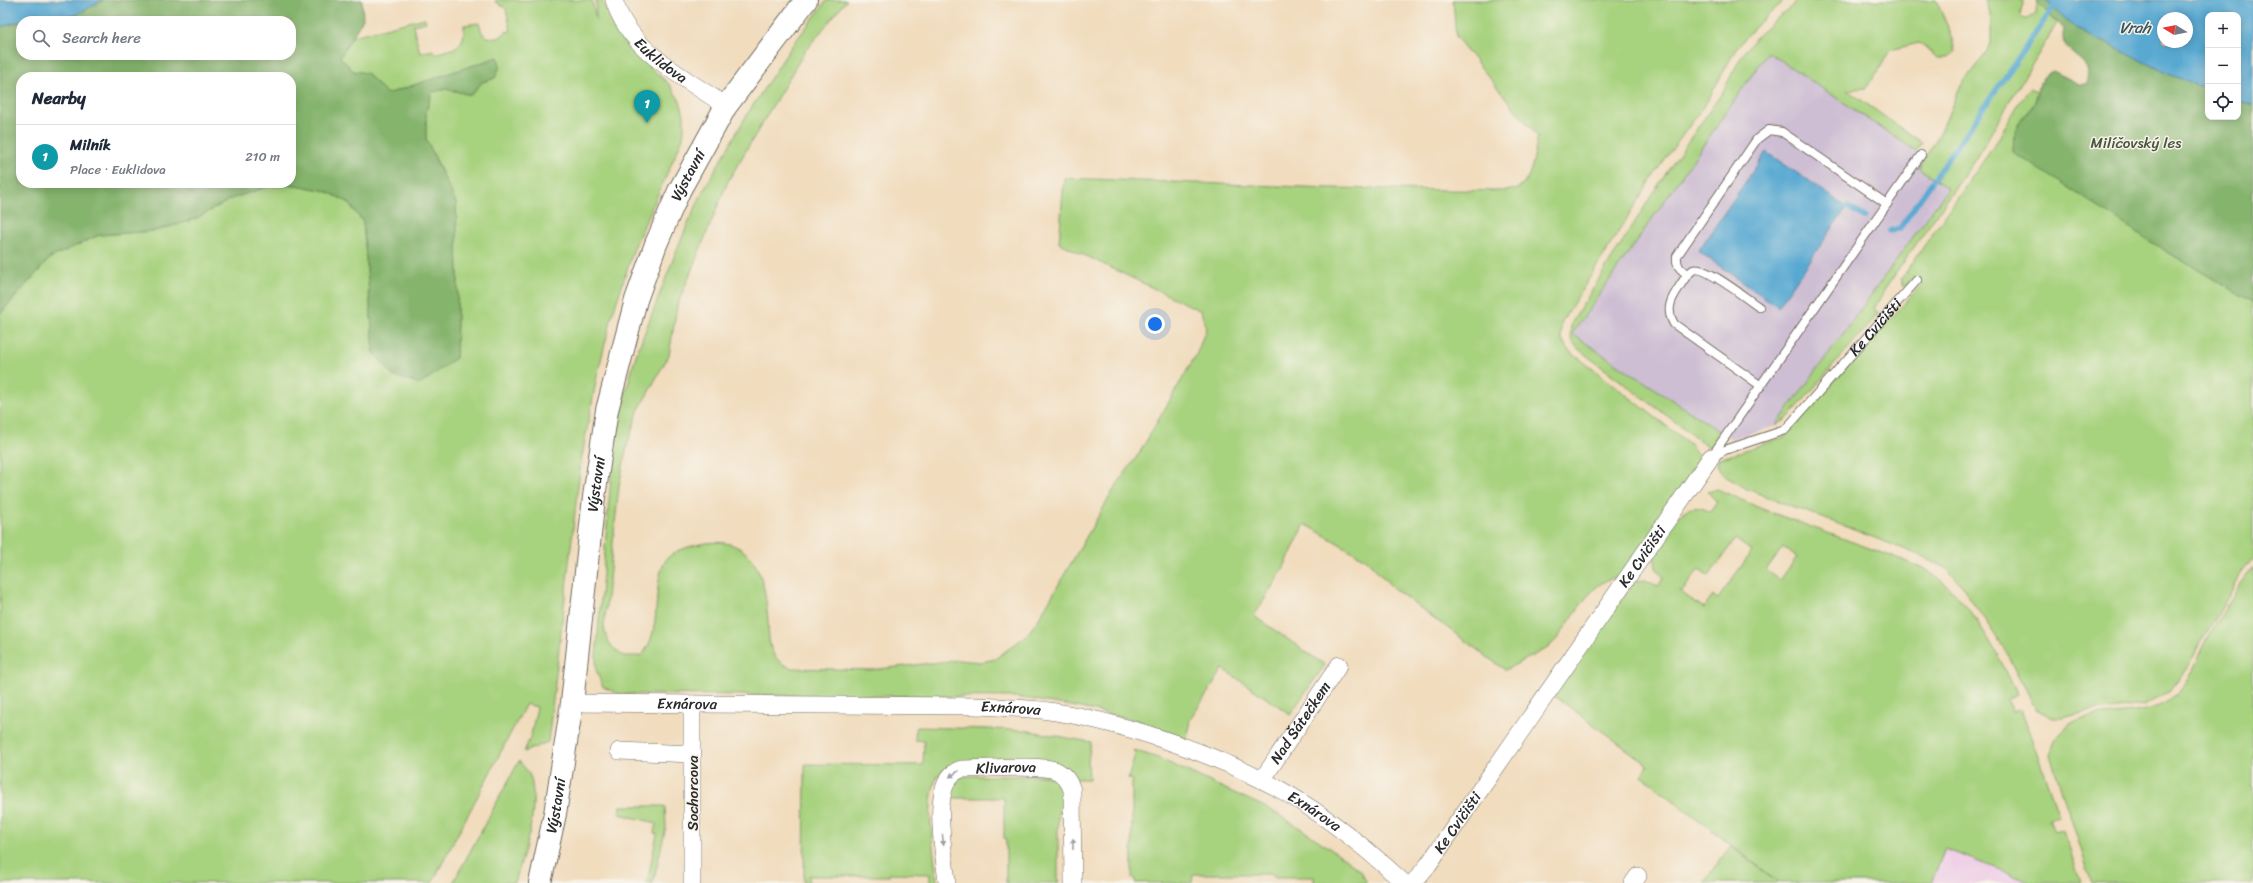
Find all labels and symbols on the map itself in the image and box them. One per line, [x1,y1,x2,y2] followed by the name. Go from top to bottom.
[2157,12,2193,48] north arrow
[2119,13,2152,42] water label: Vrah
[628,31,693,91] street label: Euklidova
[634,90,660,123] pin: 1
[2091,130,2182,156] park label: Milíčovský les
[663,143,713,205] street label: Výstavní
[1842,292,1909,362] street label: Ke Cvičišti
[1145,314,1165,334] your location
[579,453,613,513] street label: Výstavní
[1611,519,1673,593] street label: Ke Cvičišti
[1263,675,1338,769] street label: Nad Šátečkem
[657,691,718,717] street label: Exnárova
[980,693,1043,723] street label: Exnárova
[975,754,1037,782] street label: Klivarova
[680,755,706,831] street label: Sochorcova
[948,770,959,778] one-way arrow
[538,774,574,836] street label: Výstavní
[1283,784,1347,839] street label: Exnárova
[1427,786,1489,859] street label: Ke Cvičišti
[940,834,946,846] one-way arrow
[1070,837,1076,850] one-way arrow

